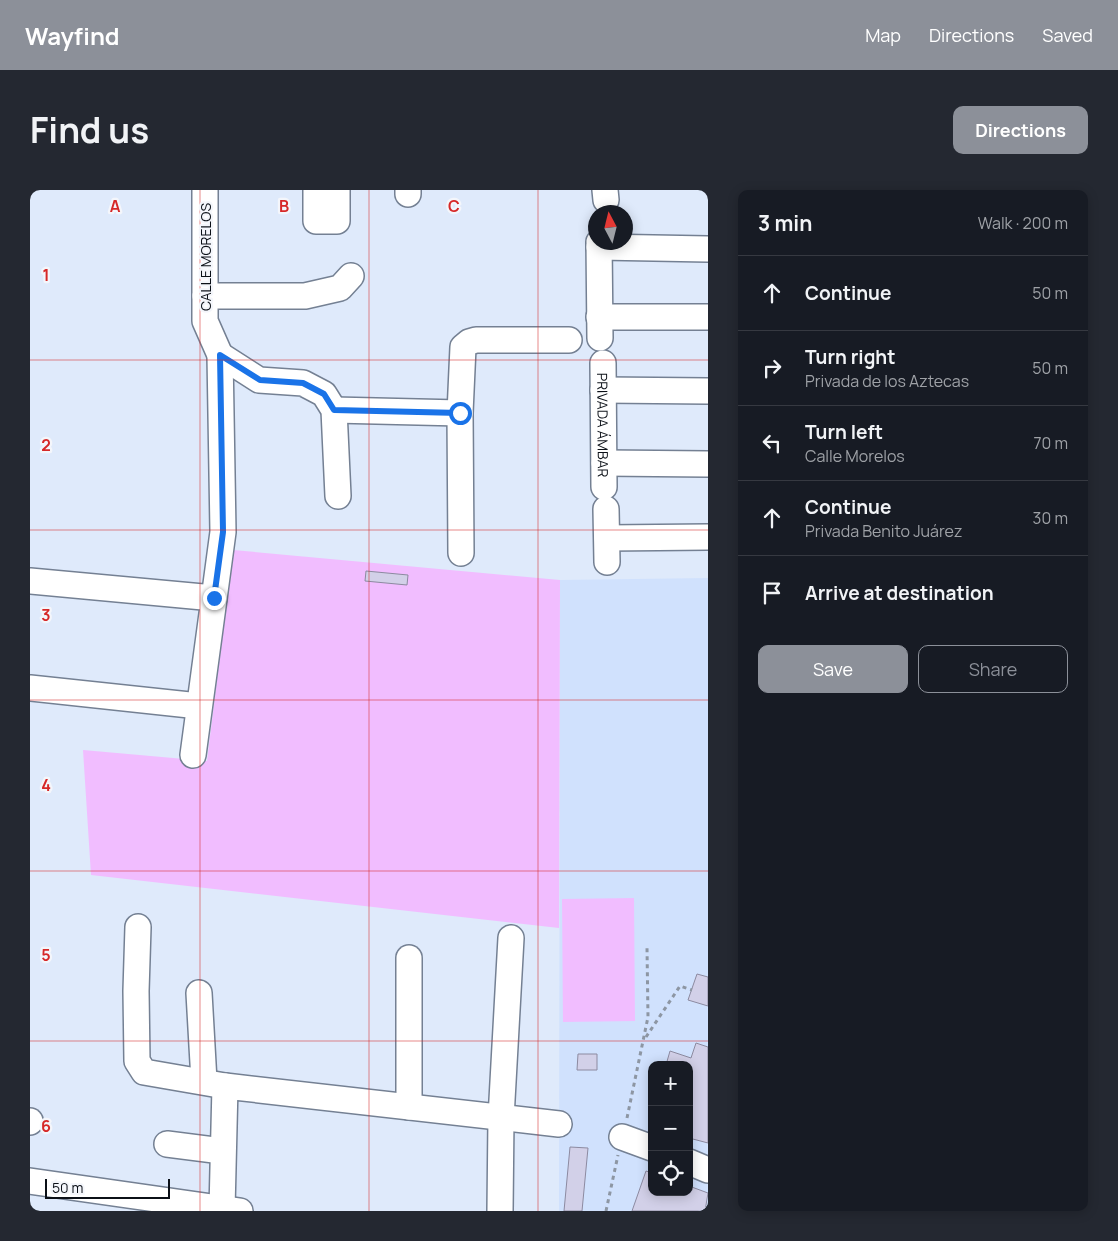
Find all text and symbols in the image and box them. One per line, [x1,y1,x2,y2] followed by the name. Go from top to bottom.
[25,19,120,52] text: Wayfind
[865,23,901,47] text: Map
[929,23,1014,47] text: Directions
[1042,23,1093,47] text: Saved
[30,106,149,154] text: Find us
[953,106,1088,154] button: Directions
[110,195,121,217] text: A
[279,195,289,217] text: B
[448,195,460,217] text: C
[196,203,215,311] street label: CALLE MORELOS
[588,205,633,250] north arrow
[758,209,812,237] text: 3 min
[978,212,1068,234] text: Walk · 200 m
[42,264,50,286] text: 1
[758,279,786,307] icon: ahead
[805,280,891,306] text: Continue
[1032,282,1068,304] text: 50 m
[805,344,895,370] text: Turn right
[758,354,786,382] icon: right
[1032,357,1068,379] text: 50 m
[805,370,969,392] text: Privada de los Aztecas
[594,373,613,478] street label: PRIVADA ÁMBAR
[449,402,472,425] route start
[805,419,883,445] text: Turn left
[758,429,786,457] icon: left
[1033,432,1068,454] text: 70 m
[41,434,51,456] text: 2
[805,445,905,467] text: Calle Morelos
[805,494,891,520] text: Continue
[758,504,786,532] icon: ahead
[1033,507,1068,529] text: 30 m
[805,520,962,542] text: Privada Benito Juárez
[758,579,786,607] icon: arrive
[805,580,994,606] text: Arrive at destination
[203,587,226,610] route end
[41,604,51,626] text: 3
[758,645,908,693] button: Save
[918,645,1068,693] button: Share
[41,774,51,796] text: 4
[41,944,51,966] text: 5
[648,1061,693,1196] map controls
[648,1061,693,1106] button: +
[648,1106,693,1151] button: −
[41,1115,51,1137] text: 6
[648,1151,693,1196] button: locate
[45,1176,170,1199] scale bar
[52,1178,83,1197] text: 50 m

